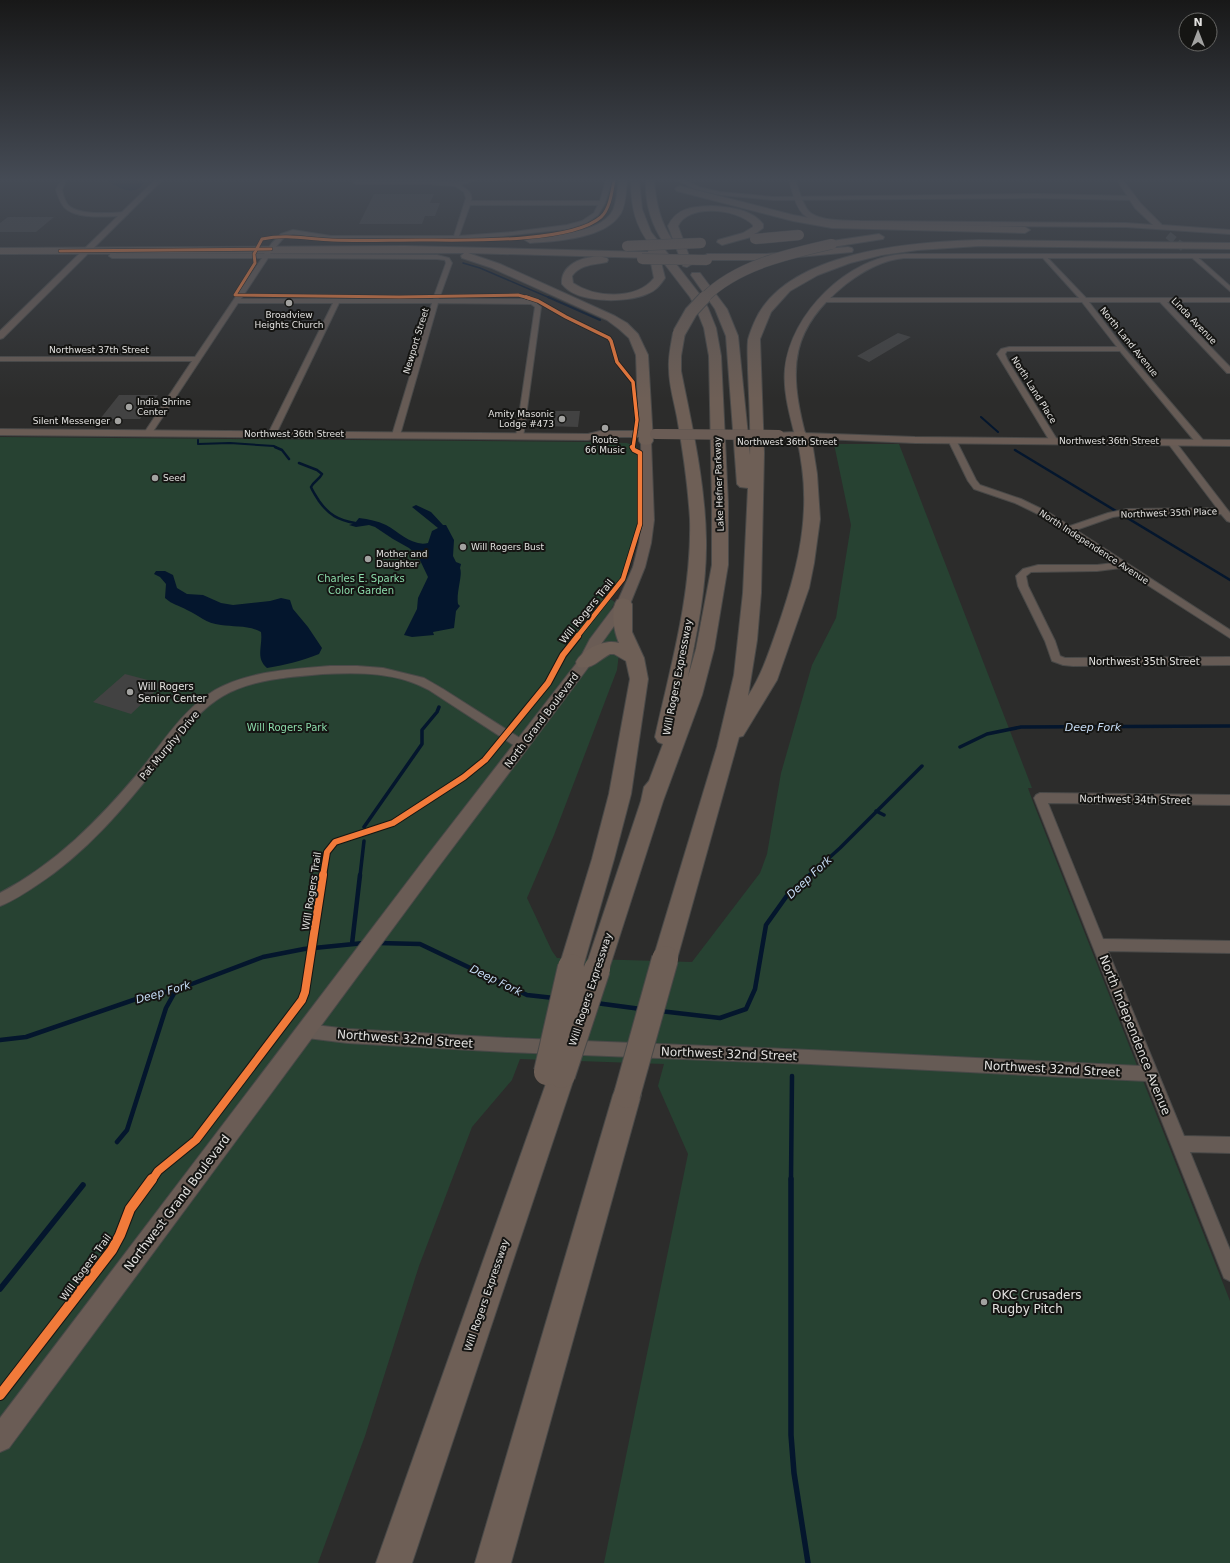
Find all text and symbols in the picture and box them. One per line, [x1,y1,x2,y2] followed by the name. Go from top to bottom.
[1178,12,1218,52] north arrow
[1193,16,1203,29] text: N
[1169,296,1219,347] street label: Linda Avenue
[284,298,294,308] marker: Broadview Heights Church
[1098,305,1160,379] street label: North Land Avenue
[401,306,431,375] street label: Newport Street
[254,310,324,330] place label: Broadview Heights Church
[49,345,149,355] street label: Northwest 37th Street
[1009,355,1059,426] street label: North Land Place
[137,397,191,417] place label: India Shrine Center
[124,402,134,412] marker: India Shrine Center
[488,409,554,429] place label: Amity Masonic Lodge #473
[557,414,567,424] marker: Amity Masonic Lodge #473
[33,416,110,426] place label: Silent Messenger
[113,416,123,426] marker: Silent Messenger
[600,423,610,433] marker: Route 66 Music
[244,429,344,439] street label: Northwest 36th Street
[585,435,625,455] place label: Route 66 Music
[712,436,726,532] street label: Lake Hefner Parkway
[1059,436,1159,446] street label: Northwest 36th Street
[737,437,837,447] street label: Northwest 36th Street
[150,473,160,483] marker: Seed
[163,473,186,483] place label: Seed
[1121,506,1218,520] street label: Northwest 35th Place
[1037,508,1151,586] street label: North Independence Avenue
[458,542,468,552] marker: Will Rogers Bust
[471,542,544,552] place label: Will Rogers Bust
[376,549,428,569] place label: Mother and Daughter
[363,554,373,564] marker: Mother and Daughter
[317,573,405,596] park label: Charles E. Sparks Color Garden
[557,577,616,646] street label: Will Rogers Trail
[661,618,694,736] street label: Will Rogers Expressway
[1088,656,1200,667] street label: Northwest 35th Street
[502,671,581,770] street label: North Grand Boulevard
[138,681,208,704] place label: Will Rogers Senior Center
[125,687,135,697] marker: Will Rogers Senior Center
[137,709,201,782] street label: Pat Murphy Drive
[1065,721,1122,734] water label: Deep Fork
[247,722,327,733] park label: Will Rogers Park
[1079,793,1191,806] street label: Northwest 34th Street
[300,851,323,931] street label: Will Rogers Trail
[784,853,835,901] water label: Deep Fork
[567,931,614,1047] street label: Will Rogers Expressway
[1096,953,1174,1117] street label: North Independence Avenue
[468,962,525,999] water label: Deep Fork
[134,978,193,1007] water label: Deep Fork
[337,1027,474,1051] street label: Northwest 32nd Street
[661,1045,798,1063] street label: Northwest 32nd Street
[984,1058,1121,1080] street label: Northwest 32nd Street
[121,1132,233,1274] street label: Northwest Grand Boulevard
[58,1232,113,1303] street label: Will Rogers Trail
[462,1237,511,1353] street label: Will Rogers Expressway
[992,1288,1082,1316] place label: OKC Crusaders Rugby Pitch
[979,1297,989,1307] marker: OKC Crusaders Rugby Pitch

